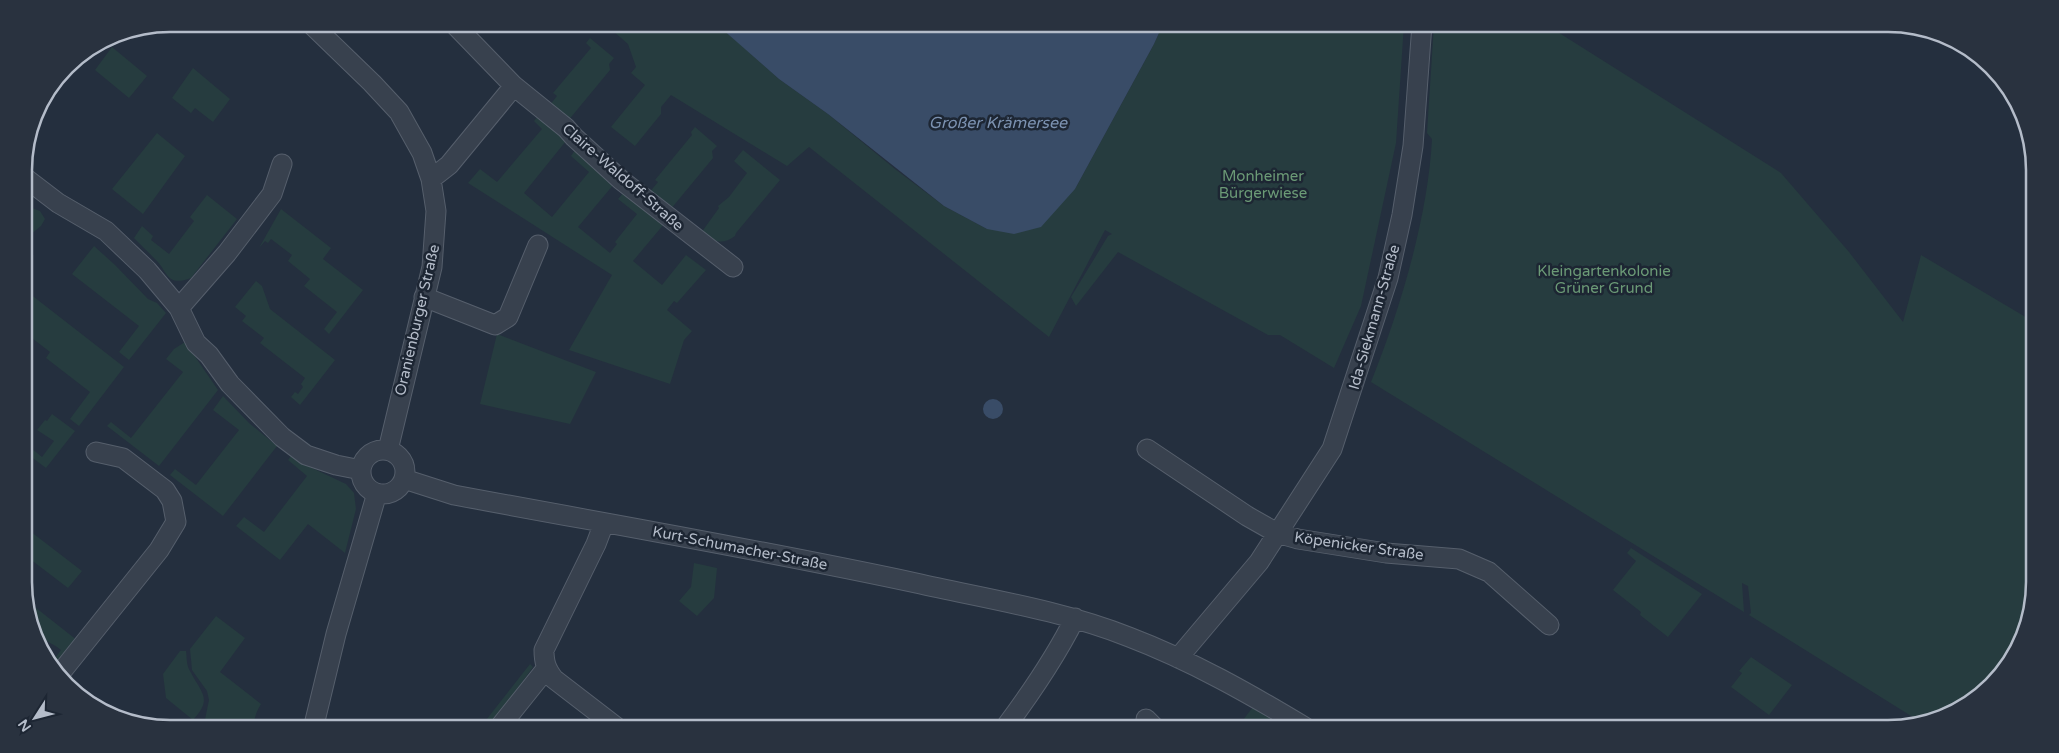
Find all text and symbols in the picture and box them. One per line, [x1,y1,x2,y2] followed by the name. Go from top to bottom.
[929,113,1068,133] water label: Großer Krämersee
[559,119,687,235] street label: Claire-Waldoff-Straße
[1219,167,1307,202] park label: Monheimer Bürgerwiese
[1345,242,1403,392] street label: Ida-Siekmann-Straße
[391,243,443,397] street label: Oranienburger Straße
[1537,262,1671,297] park label: Kleingartenkolonie Grüner Grund
[651,522,829,574] street label: Kurt-Schumacher-Straße
[1293,528,1425,564] street label: Köpenicker Straße
[10,693,60,743] north arrow
[15,716,35,735] text: N

